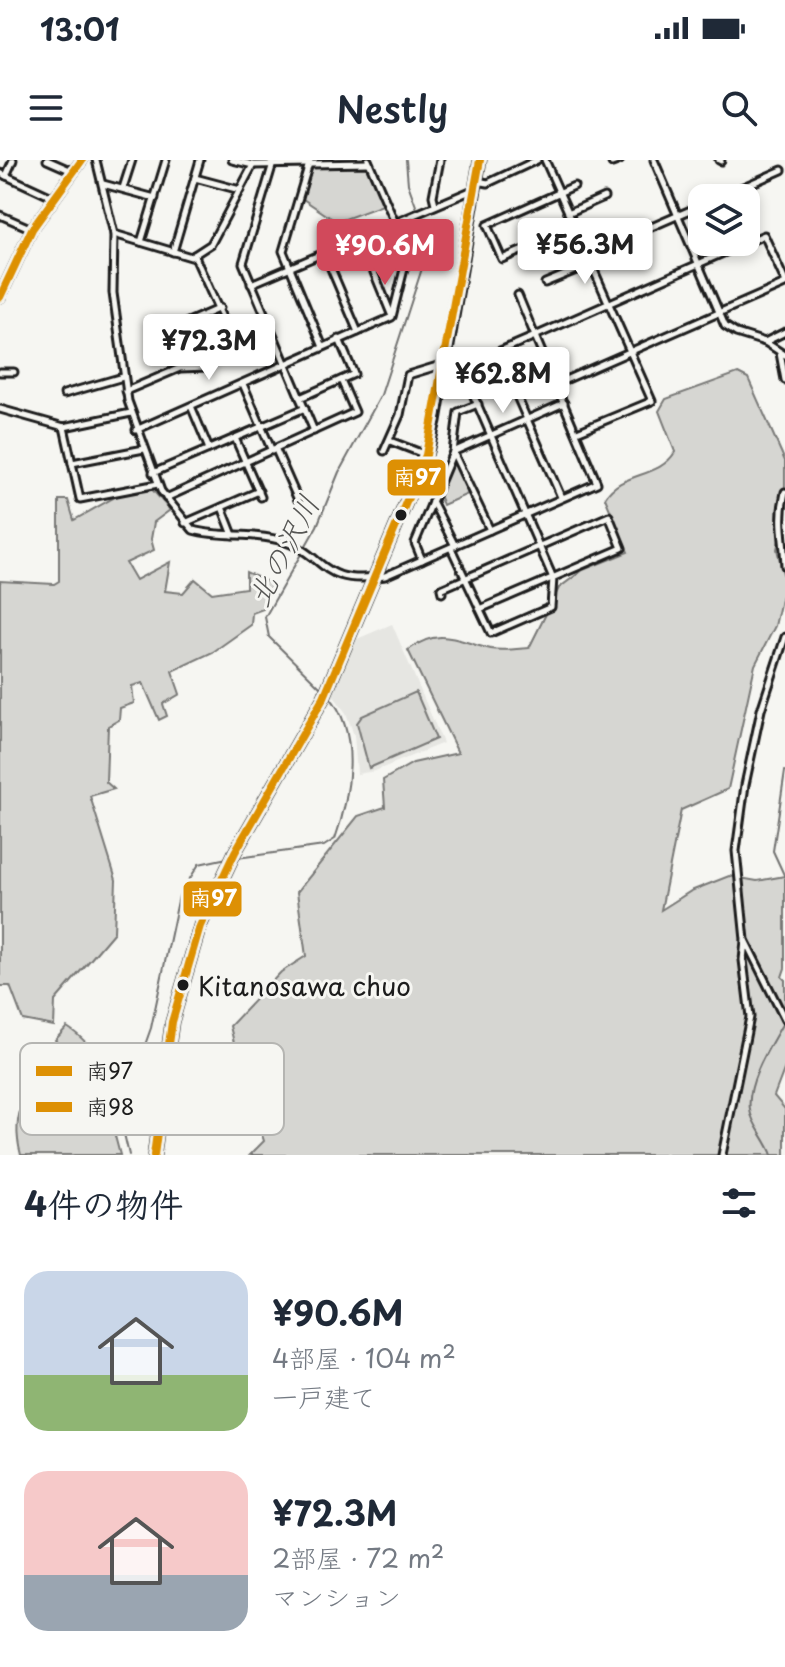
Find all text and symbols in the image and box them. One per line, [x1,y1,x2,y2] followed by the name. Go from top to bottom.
[40,6,119,51] text: 13:01
[337,81,448,135] text: Nestly
[24,86,68,130] icon: menu
[717,86,761,130] icon: search
[688,184,760,256] map controls
[688,184,760,256] button: layers
[520,218,650,286] pin: ¥56.3M
[320,219,450,287] pin: ¥90.6M
[536,224,634,263] text: ¥56.3M
[335,225,435,264] text: ¥90.6M
[144,314,274,382] pin: ¥72.3M
[161,320,257,359] text: ¥72.3M
[438,347,568,415] pin: ¥62.8M
[454,353,552,392] text: ¥62.8M
[386,458,447,497] line badge: 南97
[393,459,441,492] text: 南97
[235,486,329,614] water label: 北の沢川
[393,507,409,523] unlabelled marker
[182,880,243,918] line badge: 南97
[189,880,237,913] text: 南97
[198,966,411,1005] place label: Kitanosawa chuo
[175,977,191,993] marker: Kitanosawa chuo
[20,1043,284,1135] legend
[86,1053,133,1086] text: 南97
[86,1089,135,1122] text: 南98
[24,1177,183,1229] text: 4件の物件
[717,1181,761,1225] icon: filters
[272,1286,403,1338] text: ¥90.6M
[88,1303,184,1399] icon: home
[272,1338,456,1377] text: 4部屋 · 104 m²
[272,1377,376,1416] text: 一戸建て
[272,1486,397,1538] text: ¥72.3M
[88,1503,184,1599] icon: home
[272,1538,444,1577] text: 2部屋 · 72 m²
[272,1577,401,1616] text: マンション

